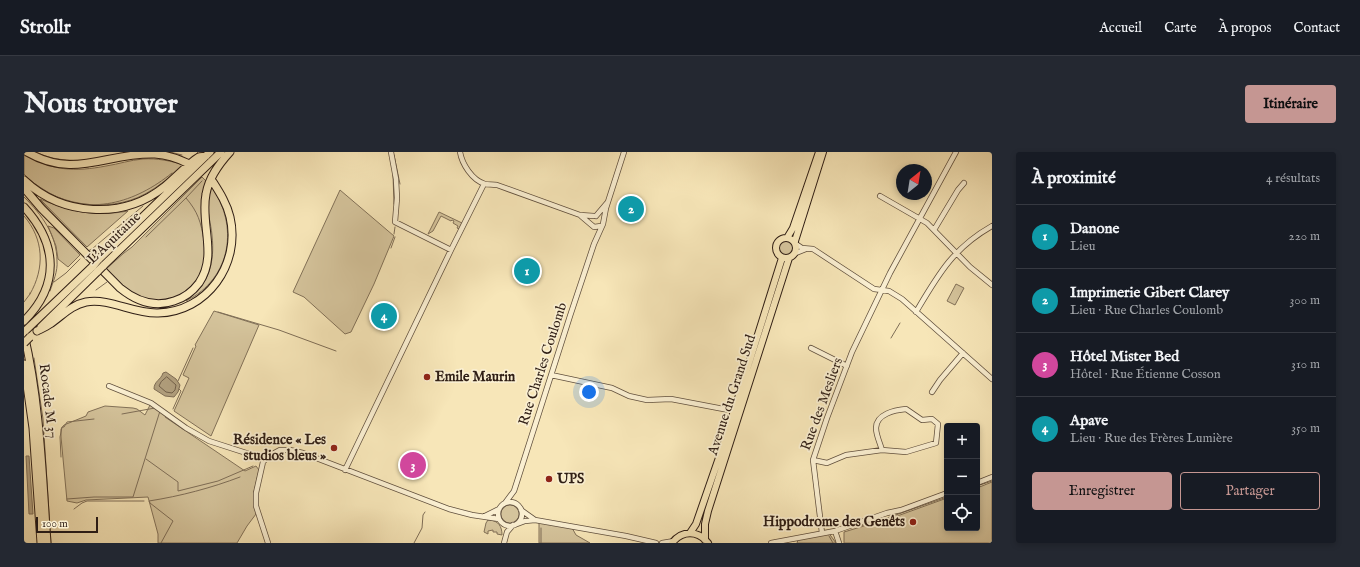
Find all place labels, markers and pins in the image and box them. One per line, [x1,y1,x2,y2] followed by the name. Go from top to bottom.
[618,194,644,224] pin: 2
[514,256,540,286] pin: 1
[371,301,397,331] pin: 4
[435,368,516,386] place label: Emile Maurin
[422,372,432,382] marker: Emile Maurin
[233,431,326,465] place label: Résidence « Les studios bleus »
[329,443,339,453] marker: Résidence « Les studios bleus »
[400,450,426,480] pin: 3
[556,470,584,488] place label: UPS
[544,474,554,484] marker: UPS
[763,513,905,531] place label: Hippodrome des Genêts
[908,517,918,527] marker: Hippodrome des Genêts

